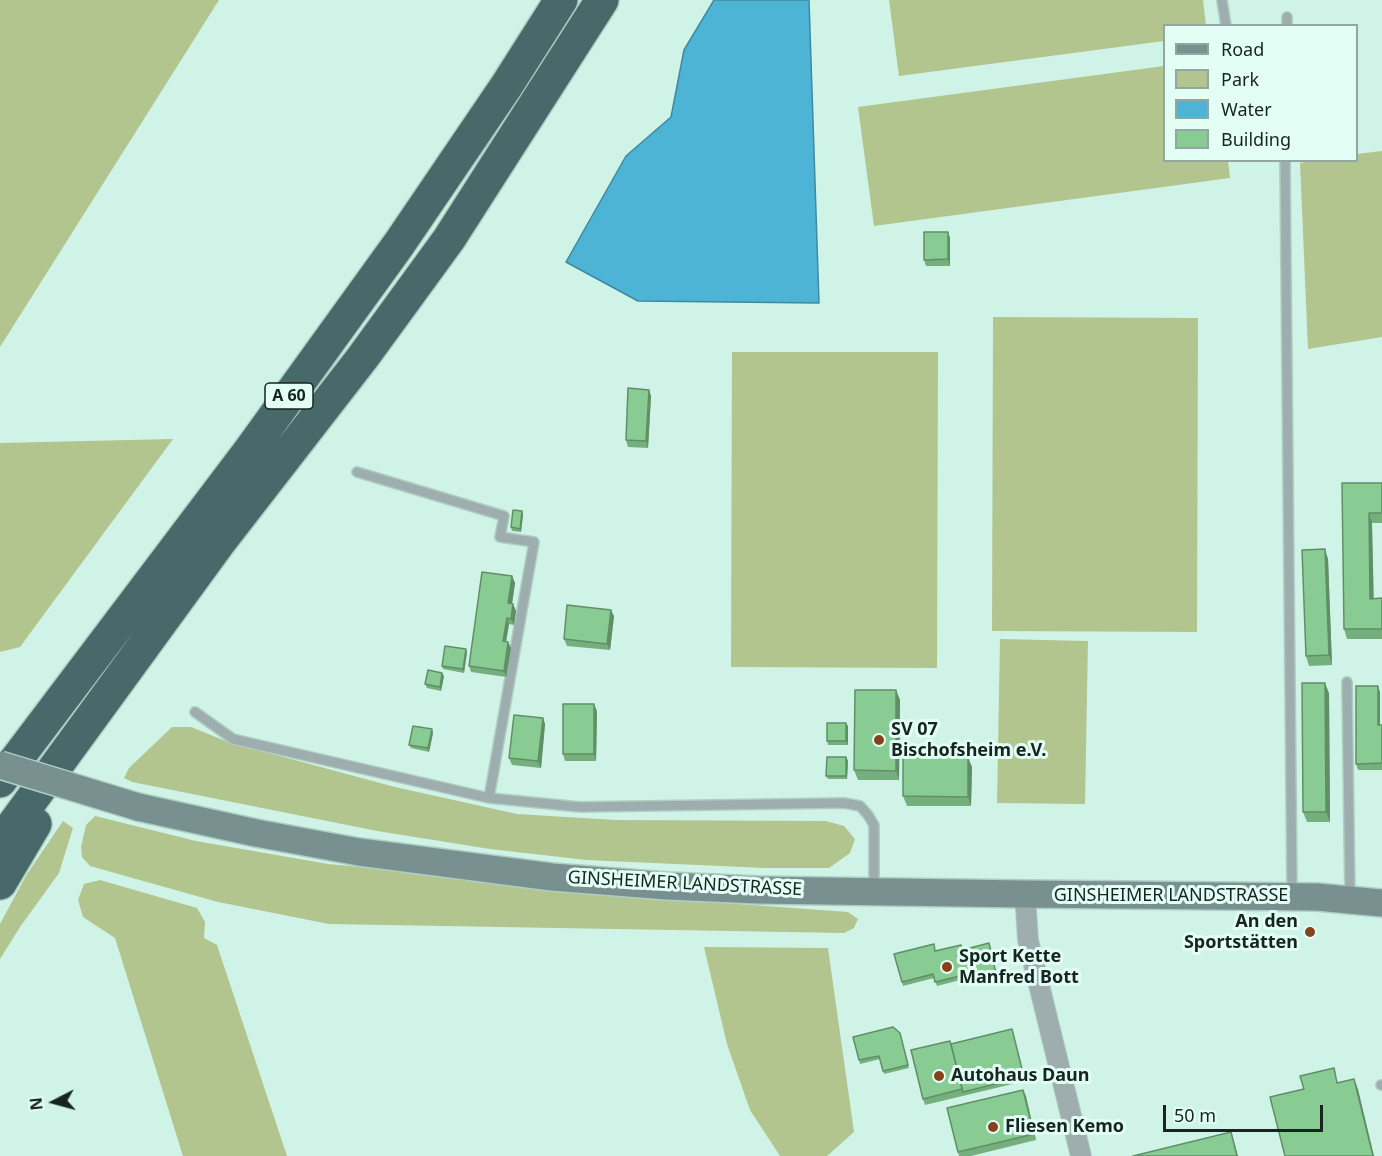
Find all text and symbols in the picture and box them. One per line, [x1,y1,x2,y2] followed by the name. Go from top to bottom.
[1163,24,1358,162] legend
[1221,37,1264,61] text: Road
[1221,67,1259,91] text: Park
[1221,97,1272,121] text: Water
[1221,127,1291,151] text: Building
[265,383,313,409] road number: A 60
[891,719,1046,762] place label: SV 07 Bischofsheim e.V.
[872,733,886,747] marker: SV 07 Bischofsheim e.V.
[567,867,803,901] street label: GINSHEIMER LANDSTRASSE
[1054,885,1288,907] street label: GINSHEIMER LANDSTRASSE
[1184,911,1298,954] place label: An den Sportstätten
[1303,925,1317,939] marker: An den Sportstätten
[959,946,1079,988] place label: Sport Kette Manfred Bott
[940,960,954,974] marker: Sport Kette Manfred Bott
[951,1065,1089,1087] place label: Autohaus Daun
[932,1069,946,1083] marker: Autohaus Daun
[24,1072,84,1132] north arrow
[1166,1093,1326,1131] scale bar
[24,1096,48,1112] text: N
[1174,1103,1216,1127] text: 50 m
[1005,1116,1124,1138] place label: Fliesen Kemo
[986,1120,1000,1134] marker: Fliesen Kemo

